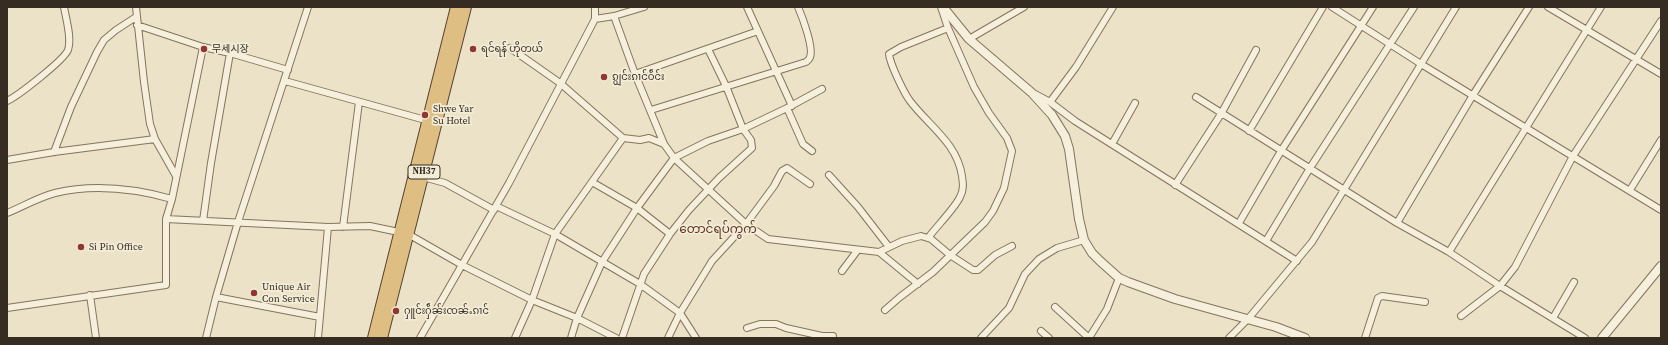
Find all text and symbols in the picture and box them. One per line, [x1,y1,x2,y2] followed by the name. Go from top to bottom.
[212,43,249,55] place label: 무세시장
[481,43,543,55] place label: ရင်ရန် ဟိုတယ်
[199,44,209,54] marker: 무세시장
[468,44,478,54] marker: ရင်ရန် ဟိုတယ်
[612,71,664,83] place label: ၵျွင်းၵၢင်ဝဵင်း
[599,72,609,82] marker: ၵျွင်းၵၢင်ဝဵင်း
[433,103,473,126] place label: Shwe Yar Su Hotel
[420,110,430,120] marker: Shwe Yar Su Hotel
[408,165,440,179] road number: NH37
[679,223,757,237] district label: တောင်ရပ်ကွက်
[89,241,143,253] place label: Si Pin Office
[76,242,86,252] marker: Si Pin Office
[262,281,315,304] place label: Unique Air Con Service
[249,288,259,298] marker: Unique Air Con Service
[404,305,489,317] place label: ႁူင်းႁဵၼ်းၸၼ်ႉၵၢင်
[391,306,401,316] marker: ႁူင်းႁဵၼ်းၸၼ်ႉၵၢင်

